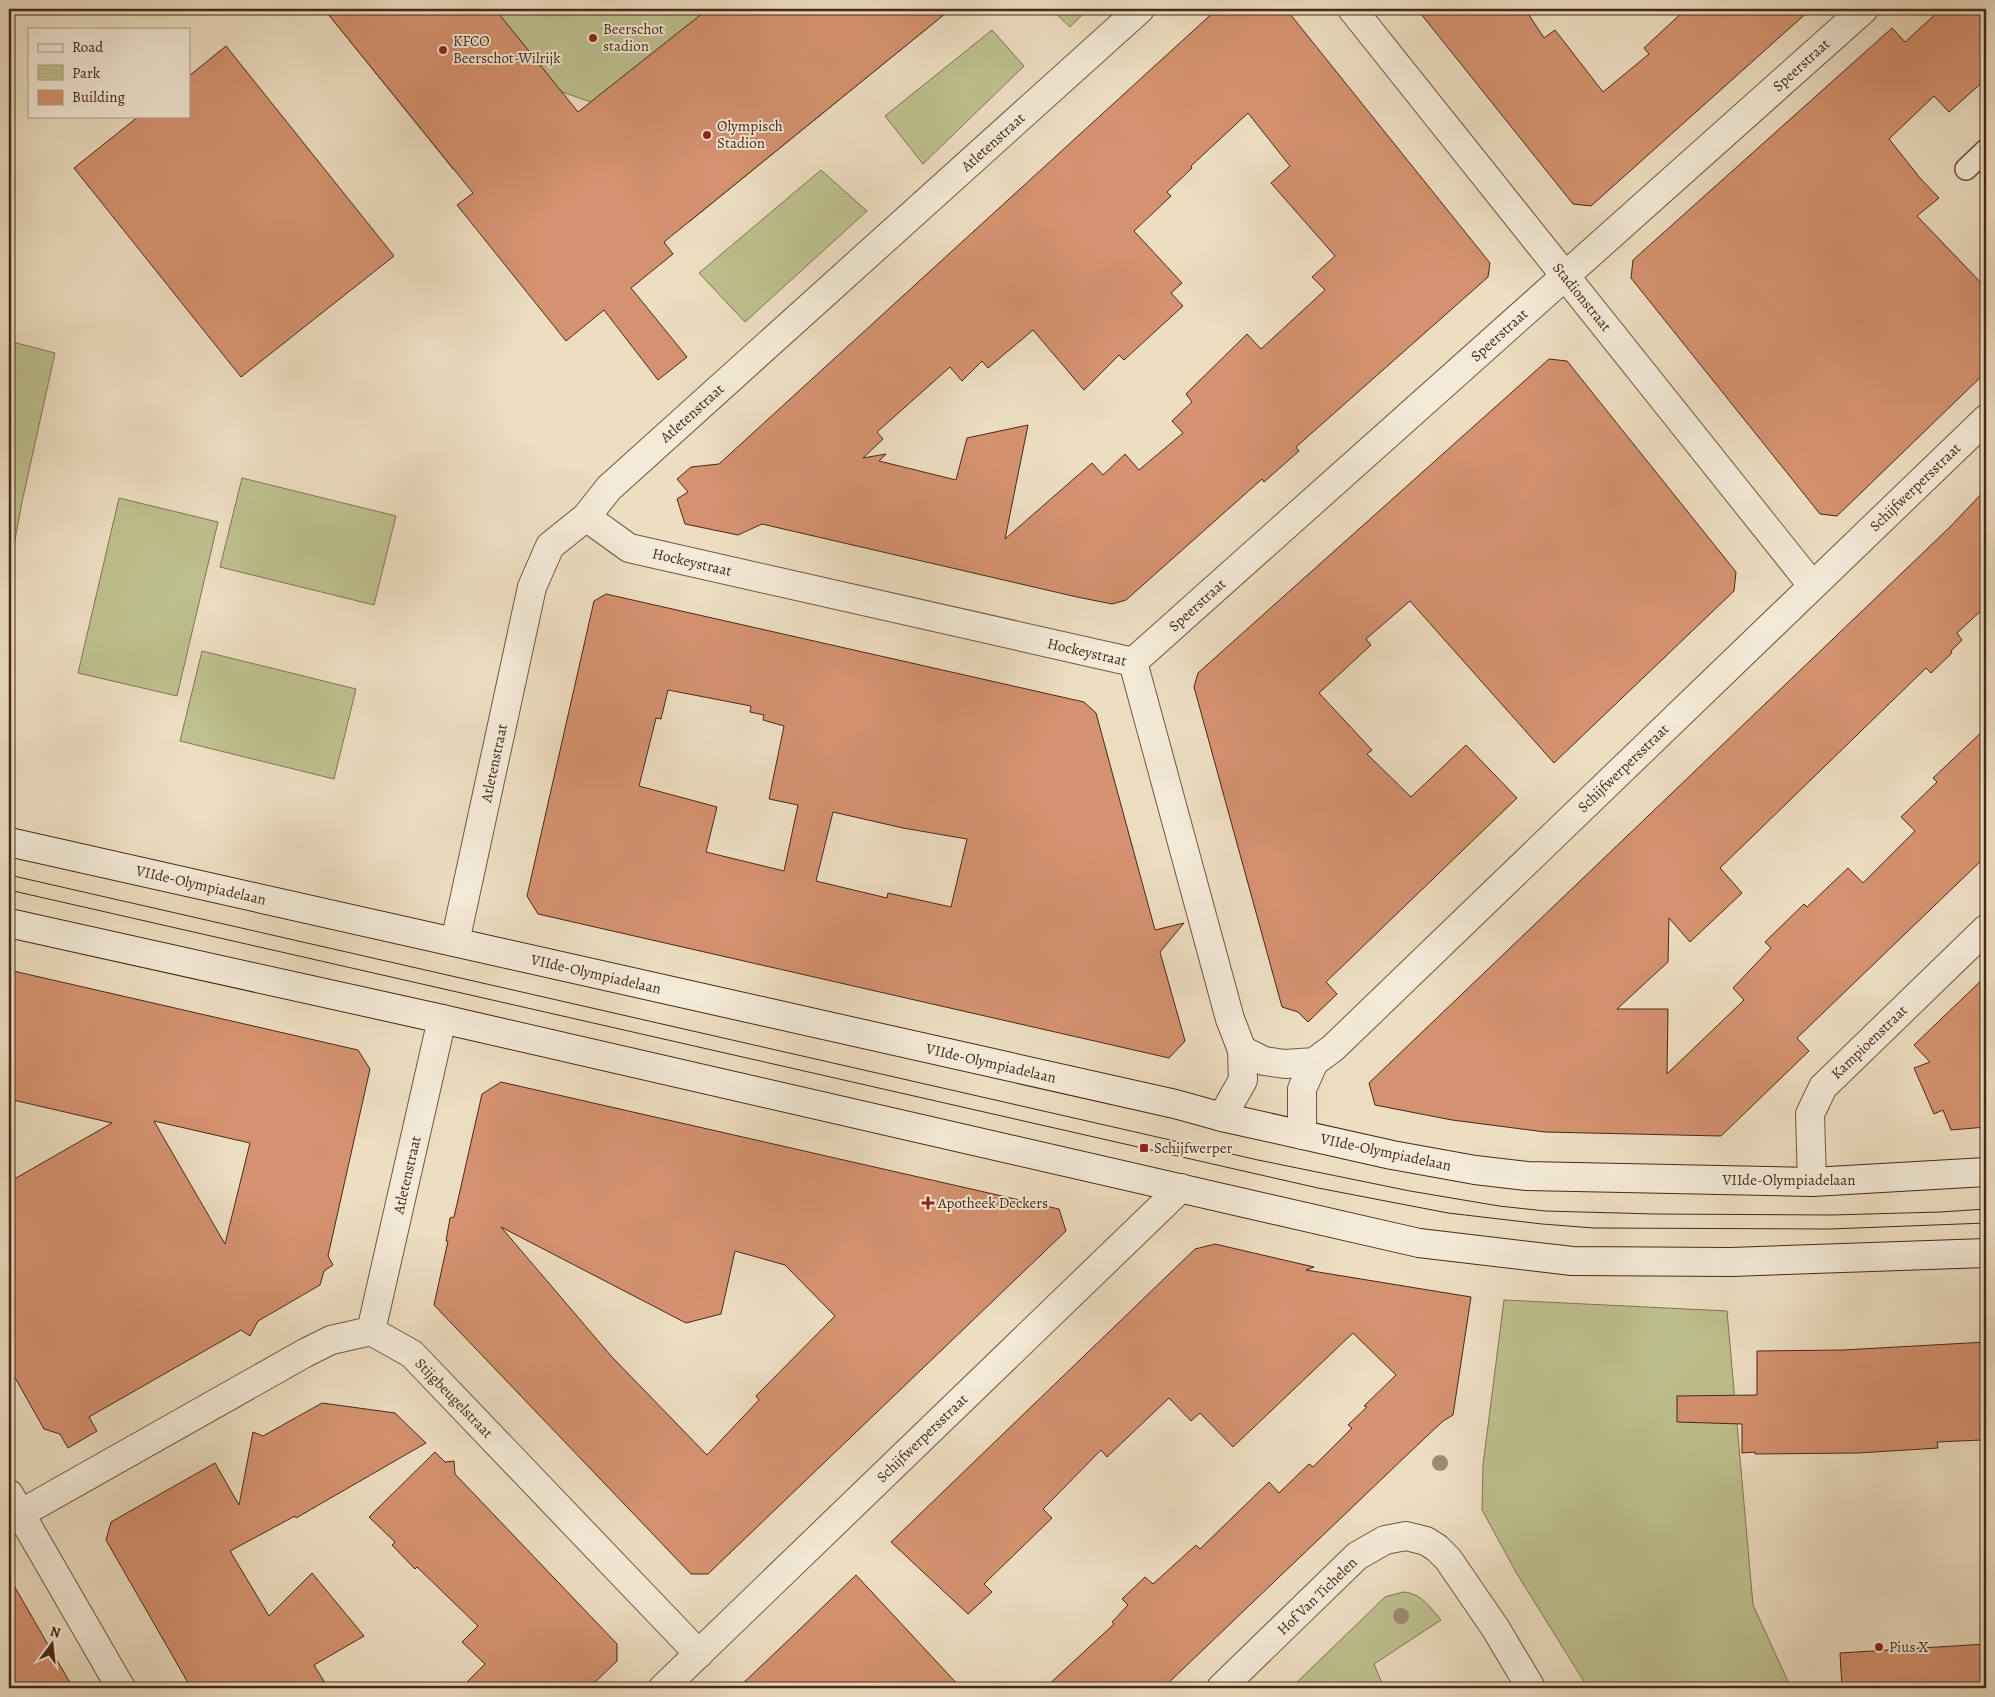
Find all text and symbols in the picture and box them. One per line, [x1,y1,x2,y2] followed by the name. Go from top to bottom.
[603,19,664,56] place label: Beerschot stadion
[28,28,190,118] legend
[453,31,561,68] place label: KFCO Beerschot-Wilrijk
[587,32,599,44] marker: Beerschot stadion
[1768,34,1834,96] street label: Speerstraat
[72,37,104,57] text: Road
[437,44,449,56] marker: KFCO Beerschot-Wilrijk
[72,63,101,83] text: Park
[72,87,125,107] text: Building
[956,108,1029,177] street label: Atletenstraat
[717,116,783,153] place label: Olympisch Stadion
[701,129,713,141] marker: Olympisch Stadion
[1548,258,1616,336] street label: Stadionstraat
[1466,304,1532,366] street label: Speerstraat
[655,379,728,448] street label: Atletenstraat
[1865,438,1965,536] street label: Schijfwerpersstraat
[650,543,734,581] street label: Hockeystraat
[1164,574,1230,636] street label: Speerstraat
[1045,633,1129,671] street label: Hockeystraat
[1573,719,1673,817] street label: Schijfwerpersstraat
[476,722,512,805] street label: Atletenstraat
[133,860,268,910] street label: VIIde-Olympiadelaan
[528,949,663,999] street label: VIIde-Olympiadelaan
[1827,1000,1912,1084] street label: Kampioenstraat
[923,1038,1058,1088] street label: VIIde-Olympiadelaan
[1318,1128,1453,1176] street label: VIIde-Olympiadelaan
[388,1134,426,1217] street label: Atletenstraat
[1154,1138,1232,1158] place label: Schijfwerper
[1138,1142,1150,1154] marker: Schijfwerper
[1721,1170,1856,1190] street label: VIIde-Olympiadelaan
[937,1193,1048,1213] place label: Apotheek Deckers
[922,1197,934,1209] marker: Apotheek Deckers
[411,1354,497,1442] street label: Stijgbeugelstraat
[872,1389,972,1487] street label: Schijfwerpersstraat
[1273,1553,1361,1639] street label: Hof Van Tichelen
[28,1620,78,1670] north arrow
[48,1621,63,1642] text: N
[1889,1637,1928,1657] place label: Pius X
[1873,1641,1885,1653] marker: Pius X

